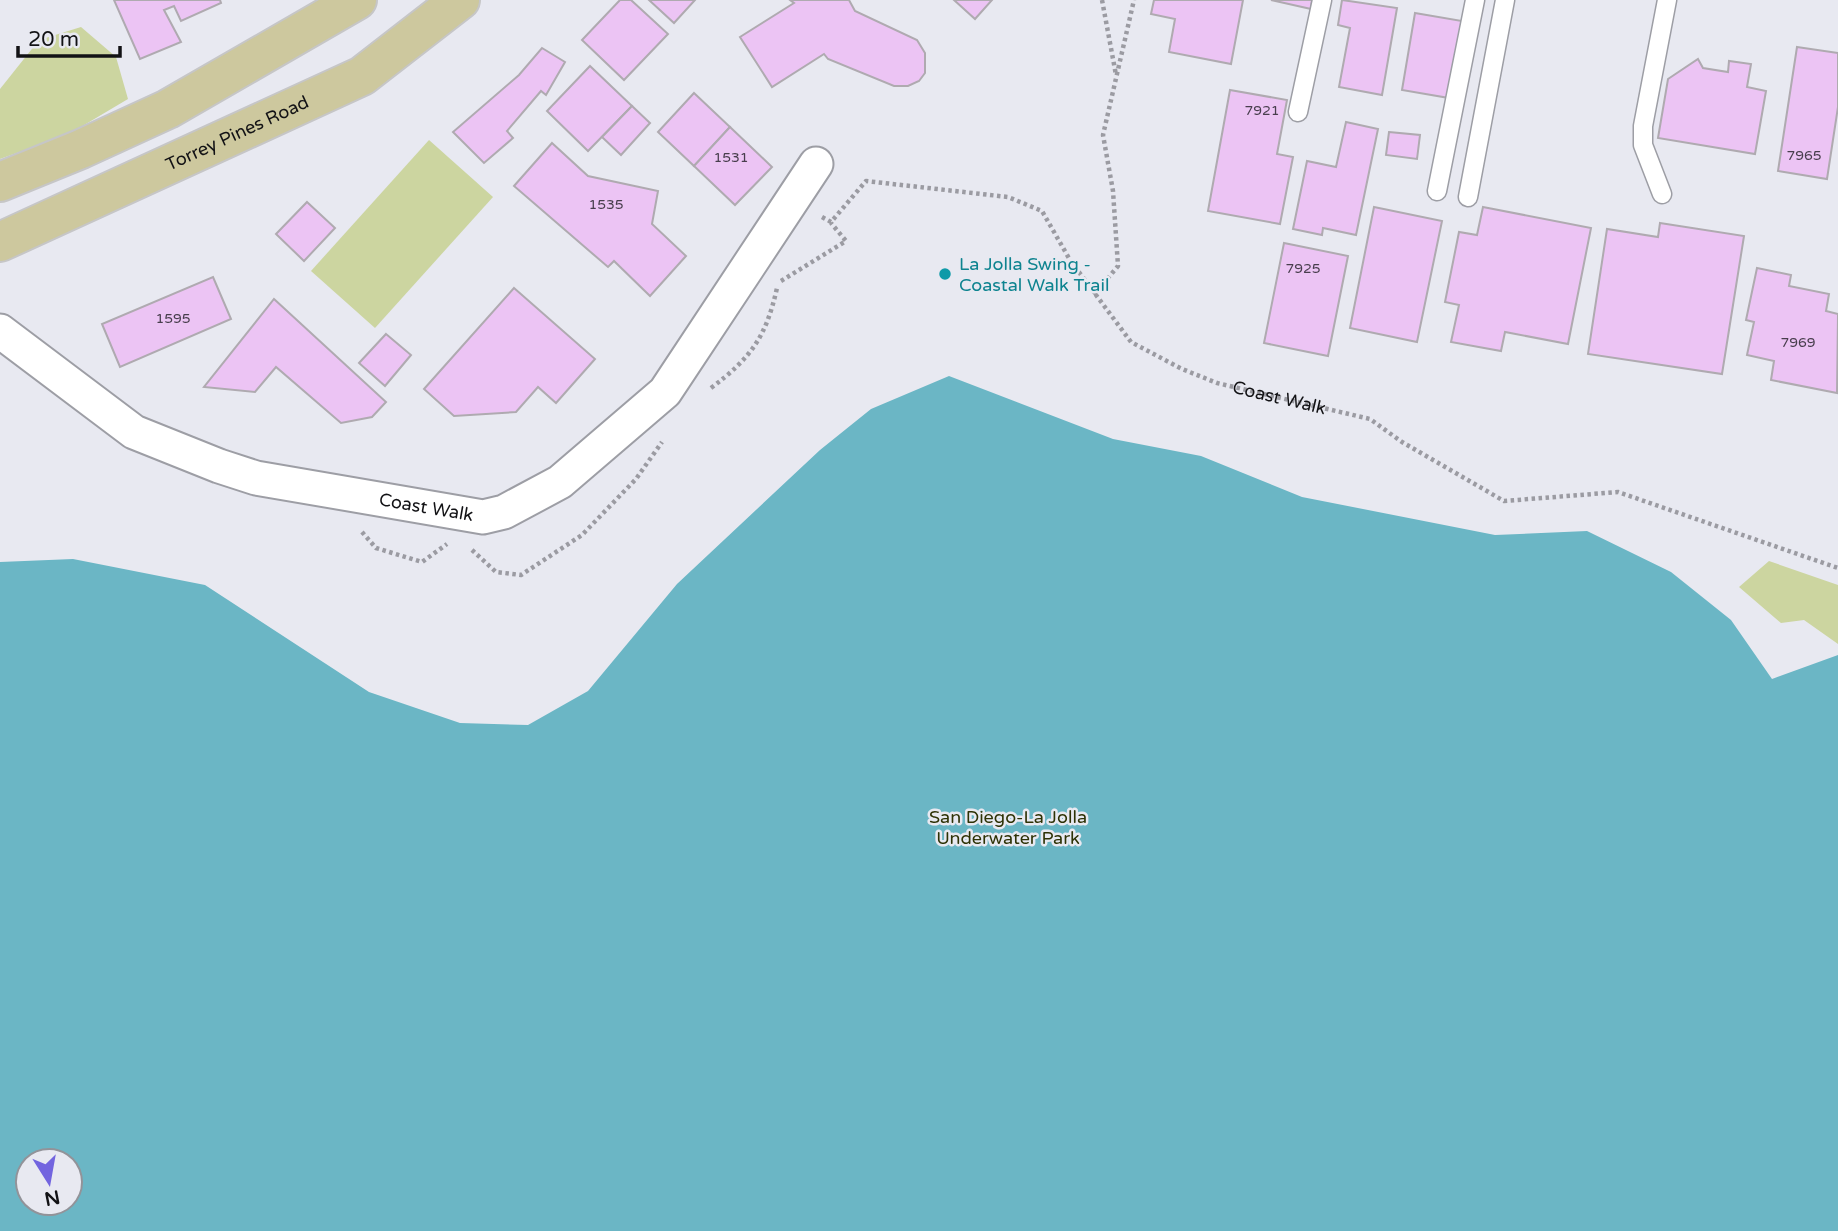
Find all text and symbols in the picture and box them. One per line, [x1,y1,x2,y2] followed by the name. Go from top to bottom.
[18,14,119,58] scale bar
[28,27,79,52] text: 20 m
[162,91,312,176] street label: Torrey Pines Road
[1244,102,1280,119] house number: 7921
[1786,147,1822,164] house number: 7965
[713,149,749,166] house number: 1531
[588,196,624,213] house number: 1535
[959,253,1109,296] place label: La Jolla Swing - Coastal Walk Trail
[1285,260,1321,277] house number: 7925
[937,266,953,282] marker: La Jolla Swing - Coastal Walk Trail
[155,310,191,327] house number: 1595
[1780,334,1816,351] house number: 7969
[1230,376,1329,419] street label: Coast Walk
[377,488,475,526] street label: Coast Walk
[929,806,1087,849] park label: San Diego-La Jolla Underwater Park
[14,1147,84,1217] north arrow
[42,1185,62,1210] text: N

